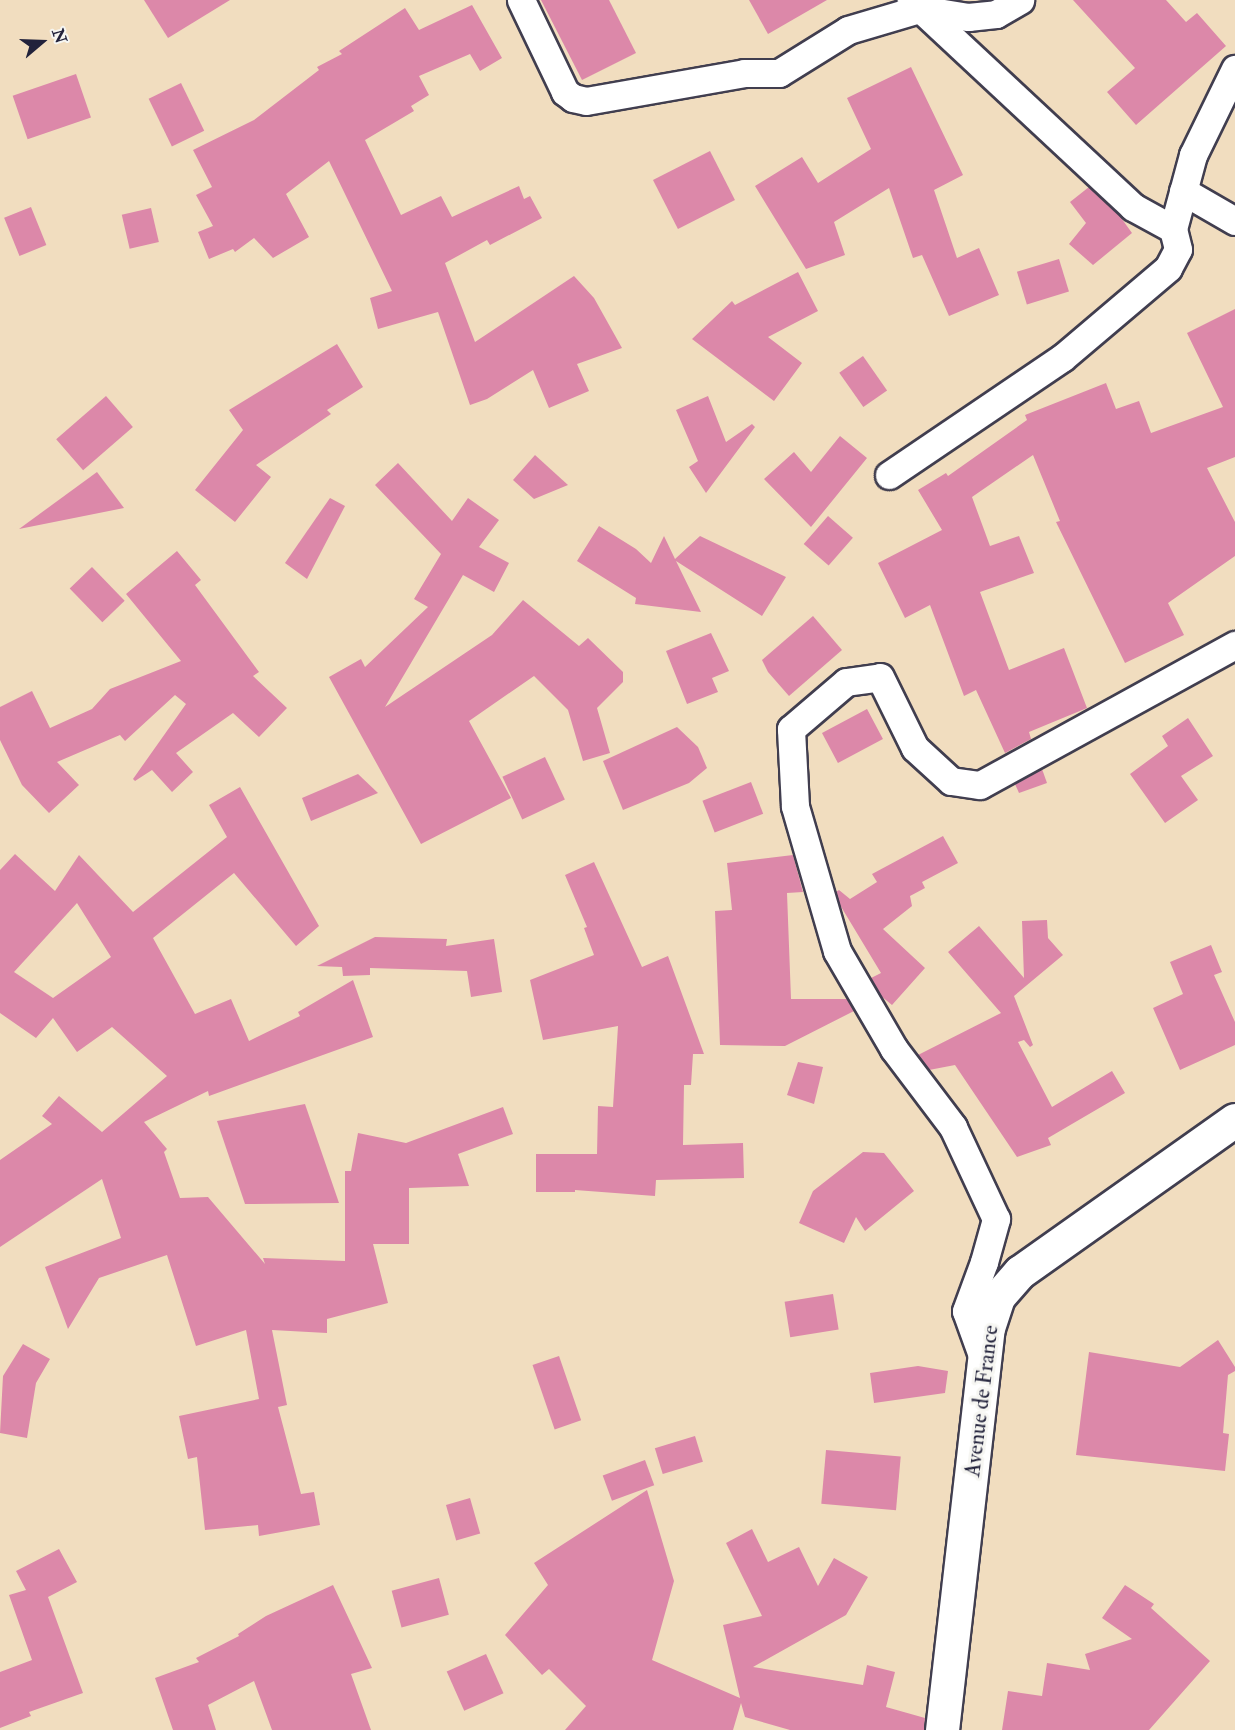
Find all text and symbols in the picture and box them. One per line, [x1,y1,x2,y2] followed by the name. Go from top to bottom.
[12,12,72,72] north arrow
[47,26,71,46] text: N
[960,1324,1004,1478] street label: Avenue de France

